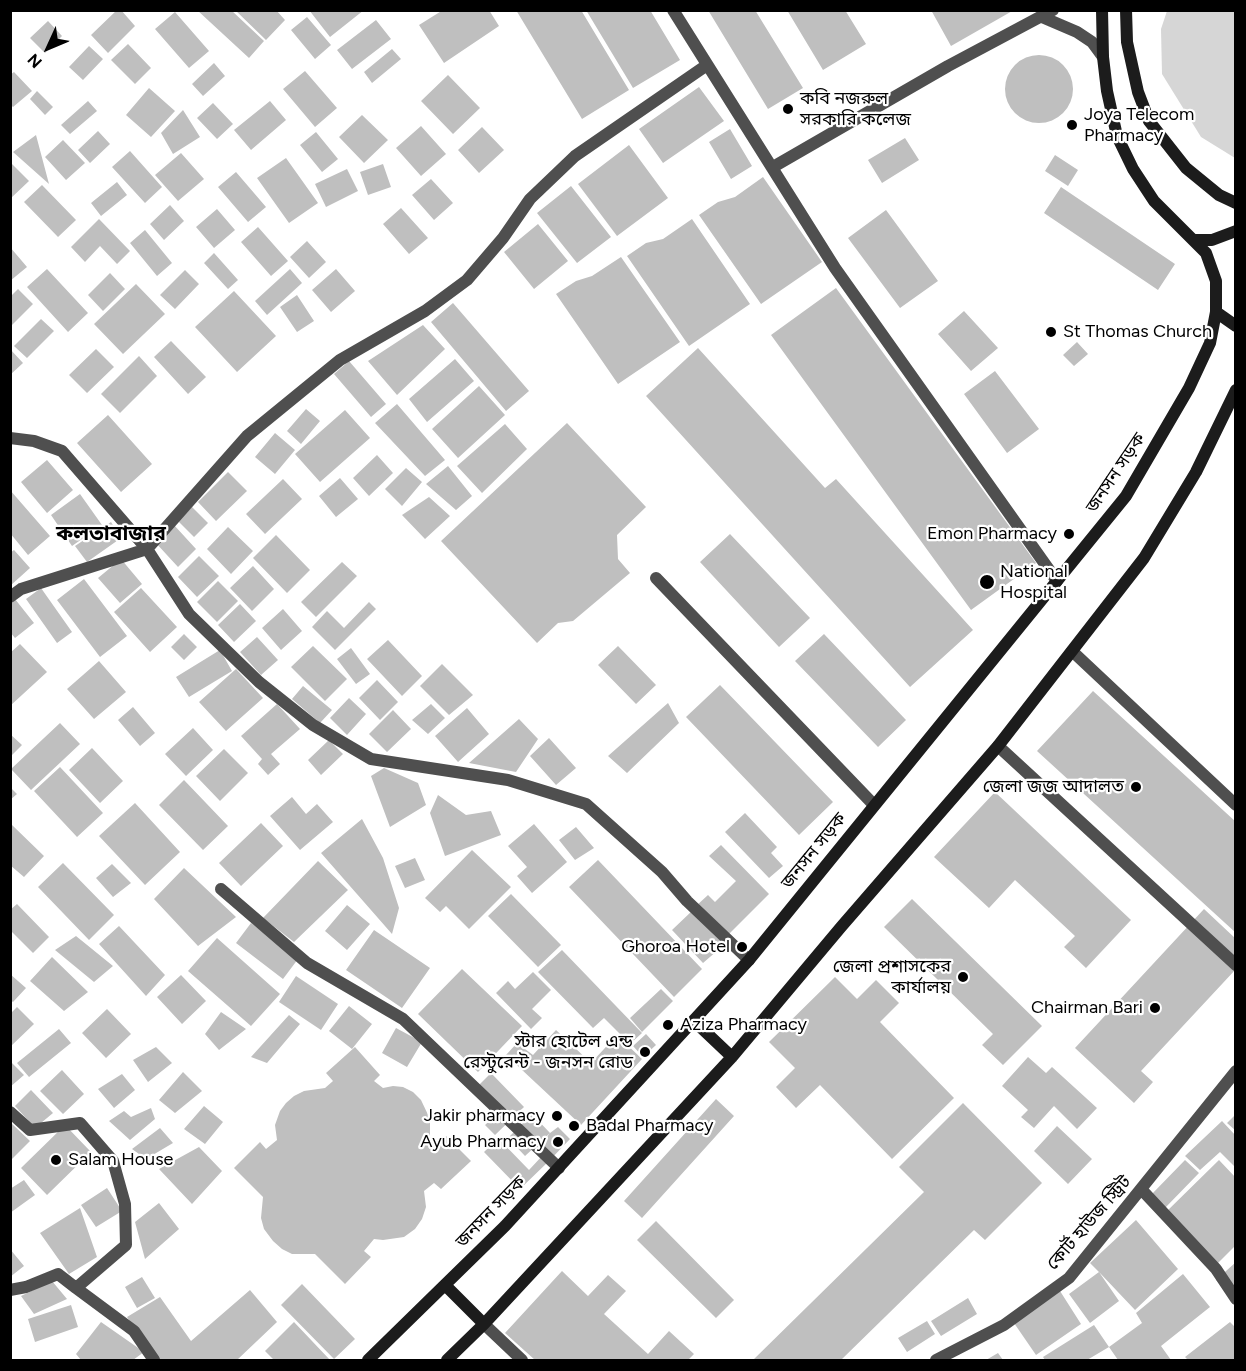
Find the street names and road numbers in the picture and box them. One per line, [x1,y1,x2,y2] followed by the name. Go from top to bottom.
[1081,429,1151,517] street label: জনসন সড়ক
[777,809,851,893] street label: জনসন সড়ক
[1042,1171,1136,1275] street label: কোর্ট হাউজ স্ট্রিট
[451,1172,531,1252] street label: জনসন সড়ক

